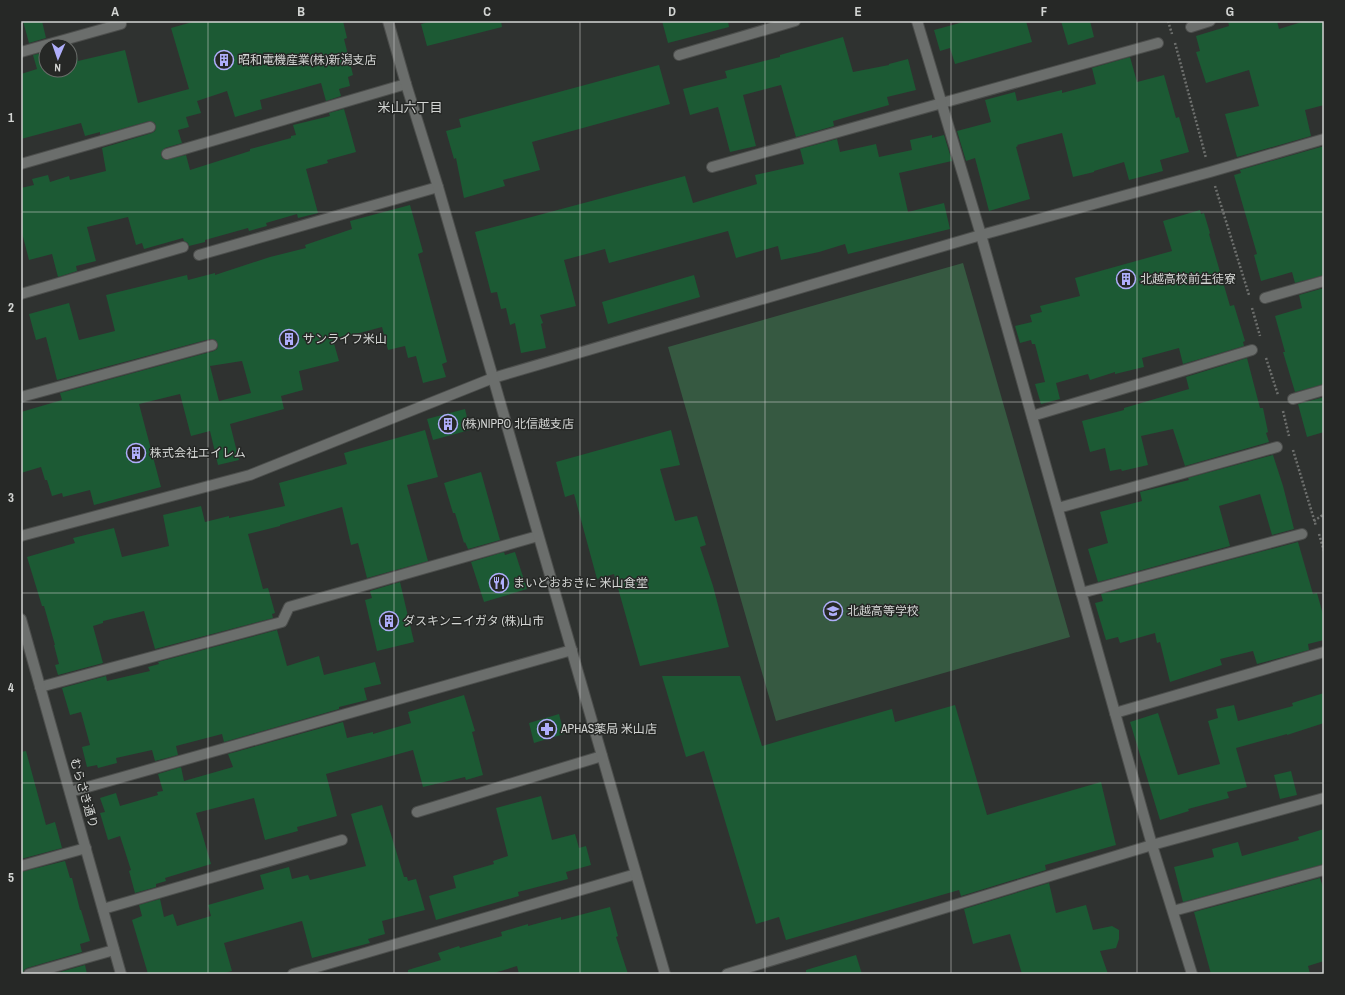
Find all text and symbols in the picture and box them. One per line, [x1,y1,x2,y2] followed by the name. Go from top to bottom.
[111,3,119,20] text: A
[297,3,305,20] text: B
[483,3,491,20] text: C
[668,3,676,20] text: D
[854,3,862,20] text: E
[1041,3,1048,20] text: F
[1226,3,1234,20] text: G
[38,38,78,78] north arrow
[213,49,235,71] building icon: 昭和電機産業(株)新潟支店
[238,52,377,68] place label: 昭和電機産業(株)新潟支店
[54,61,61,75] text: N
[377,99,443,116] district label: 米山六丁目
[8,109,14,126] text: 1
[1115,268,1137,290] building icon: 北越高校前生徒寮
[1140,271,1236,287] place label: 北越高校前生徒寮
[8,299,14,316] text: 2
[278,328,300,350] building icon: サンライフ米山
[303,331,387,347] place label: サンライフ米山
[437,413,459,435] building icon: (株)NIPPO 北信越支店
[462,416,574,432] place label: (株)NIPPO 北信越支店
[125,442,147,464] building icon: 株式会社エイレム
[150,445,246,461] place label: 株式会社エイレム
[8,489,14,506] text: 3
[488,572,510,594] restaurant icon: まいどおおきに 米山食堂
[513,575,648,591] place label: まいどおおきに 米山食堂
[822,600,844,622] school or university icon: 北越高等学校
[847,603,919,619] place label: 北越高等学校
[378,610,400,632] building icon: ダスキンニイガタ (株)山市
[403,613,544,629] place label: ダスキンニイガタ (株)山市
[8,679,14,696] text: 4
[536,718,558,740] pharmacy icon: APHAS薬局 米山店
[560,721,657,737] place label: APHAS薬局 米山店
[66,756,102,830] street label: むらさき通り
[8,869,14,886] text: 5

